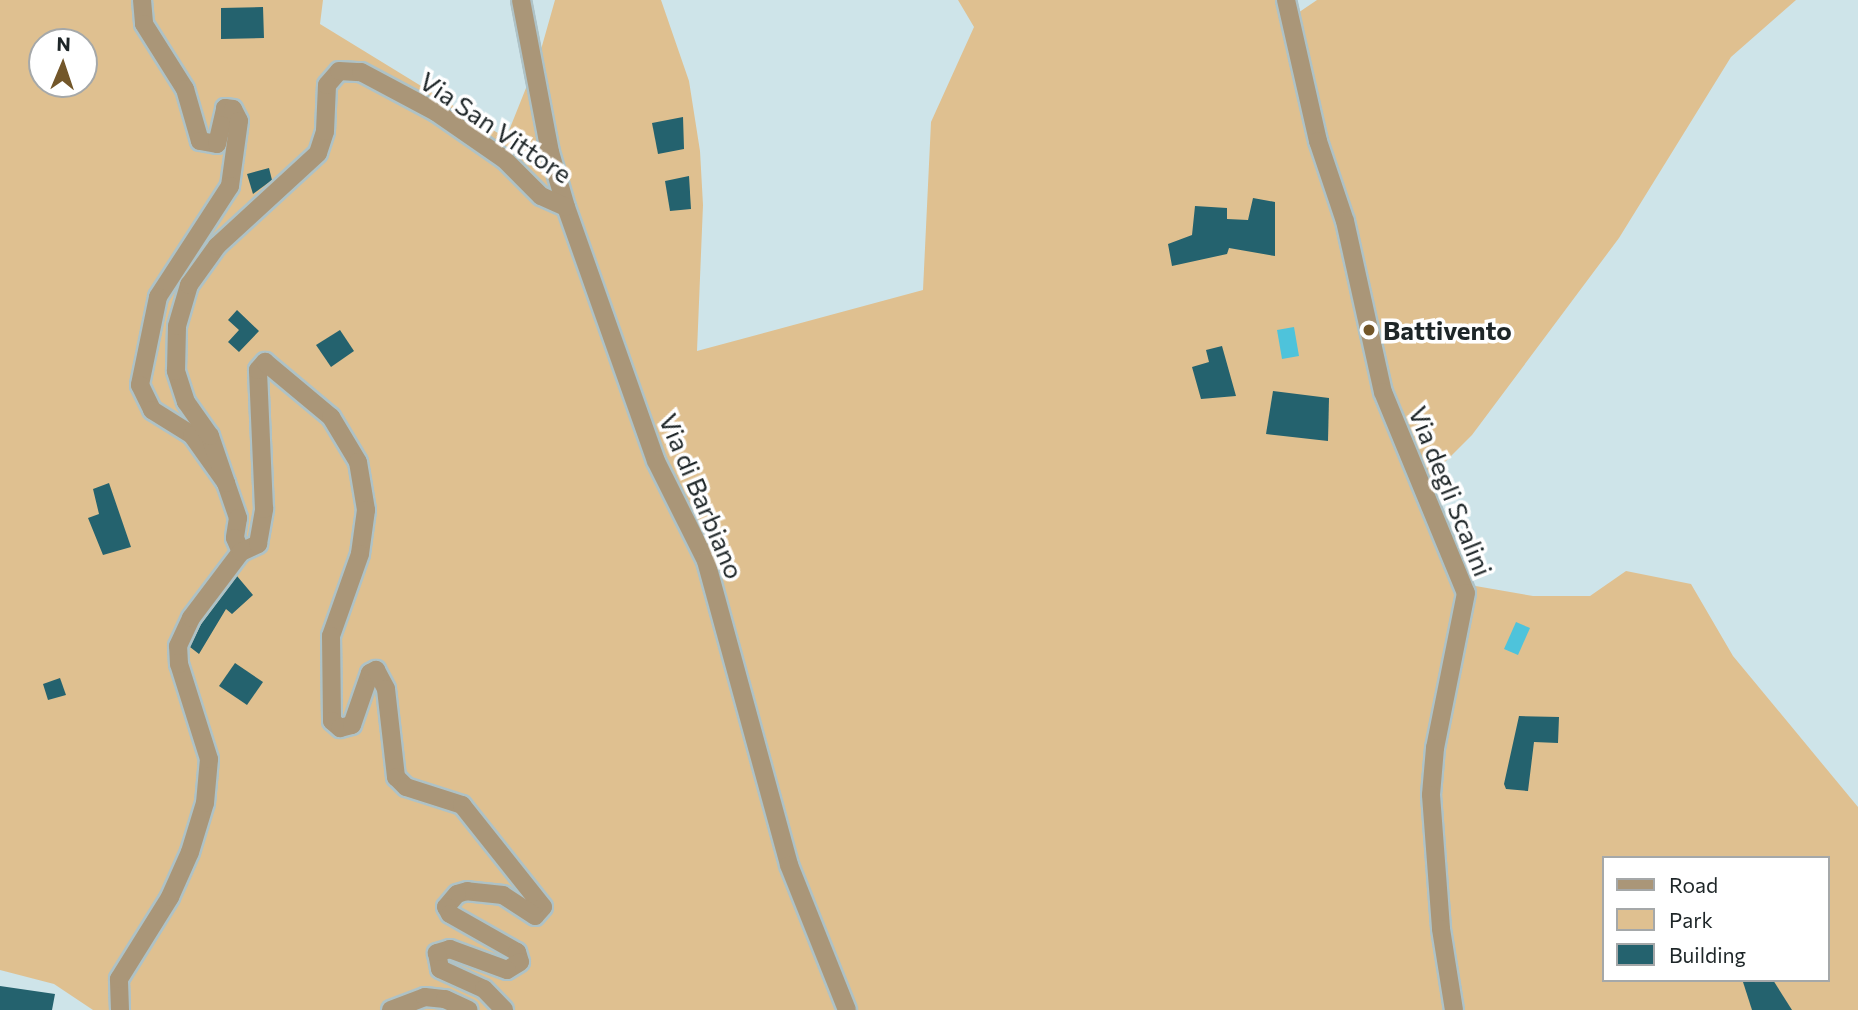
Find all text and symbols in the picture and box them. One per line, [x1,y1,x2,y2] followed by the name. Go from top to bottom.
[28,28,98,98] north arrow
[56,32,71,55] text: N
[414,65,578,189] street label: Via San Vittore
[1383,314,1512,346] place label: Battivento
[1361,322,1377,338] marker: Battivento
[1403,401,1499,581] street label: Via degli Scalini
[653,409,751,583] street label: Via di Barbiano
[1602,856,1830,982] legend
[1669,872,1718,897] text: Road
[1669,907,1713,932] text: Park
[1669,942,1746,967] text: Building

